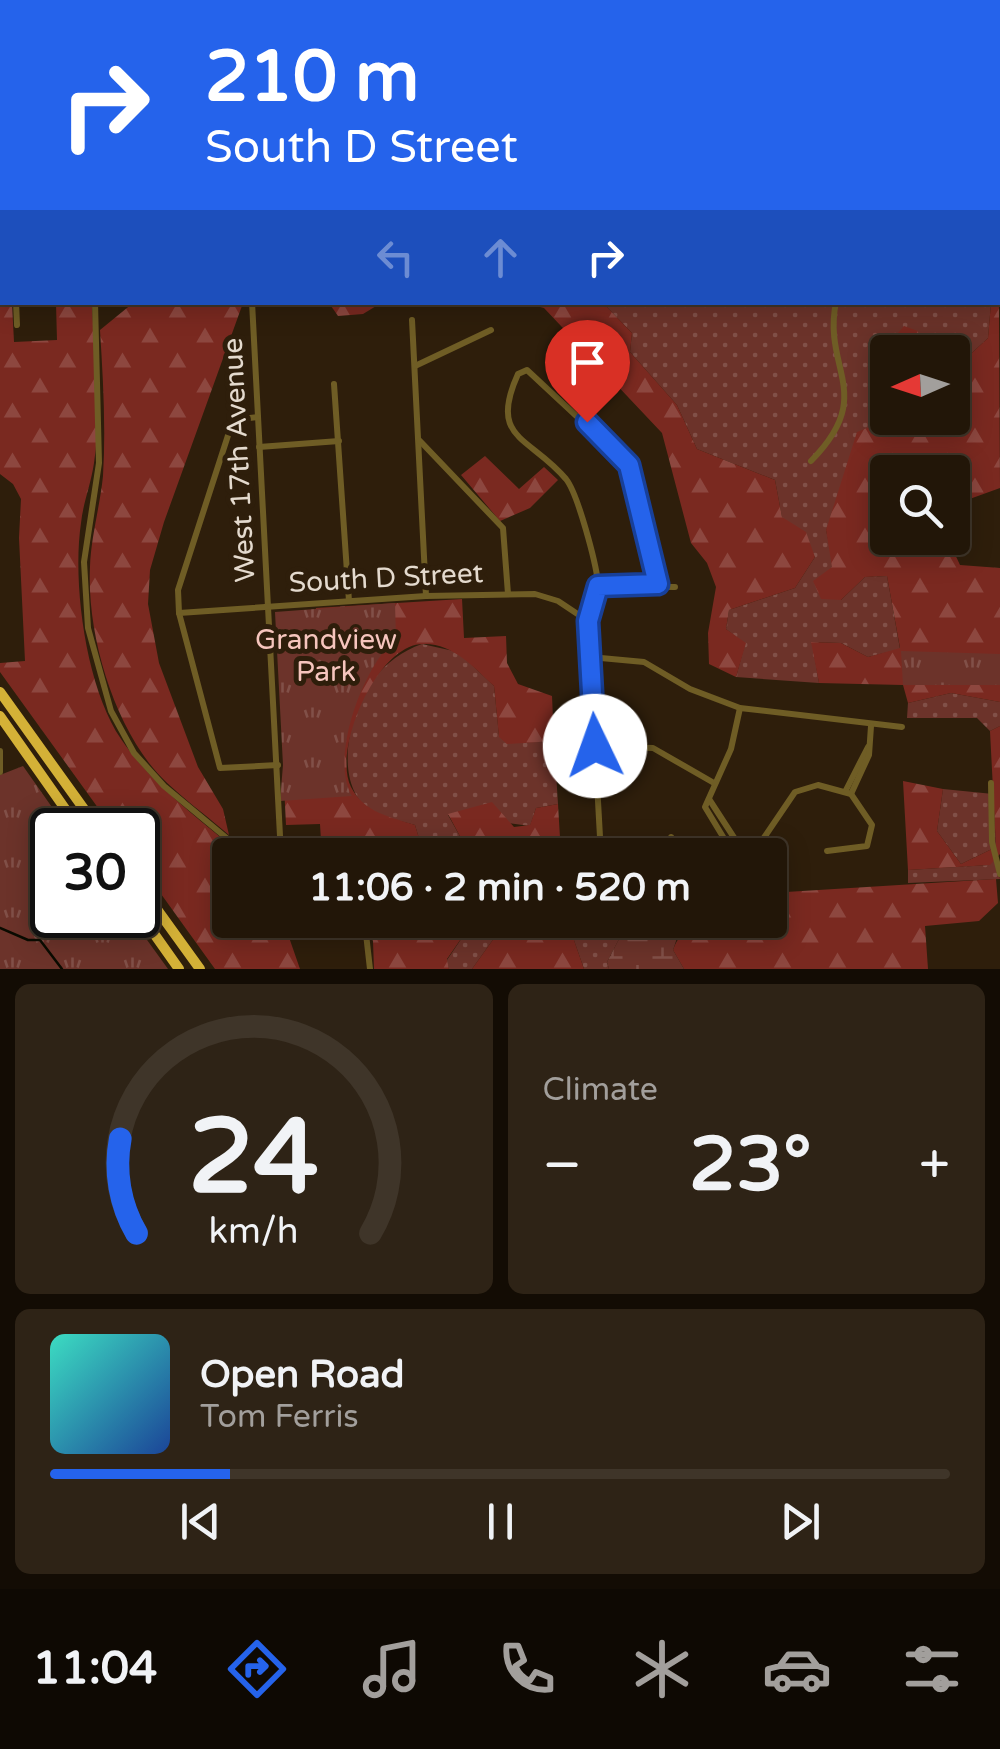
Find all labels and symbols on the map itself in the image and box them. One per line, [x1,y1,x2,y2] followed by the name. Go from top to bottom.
[545,320,630,423] pin
[870,335,970,435] north arrow
[216,337,262,583] street label: West 17th Avenue
[288,556,484,600] street label: South D Street
[255,623,397,689] park label: Grandview Park
[543,694,647,798] position arrow
[30,808,160,938] speed limit sign: 30

